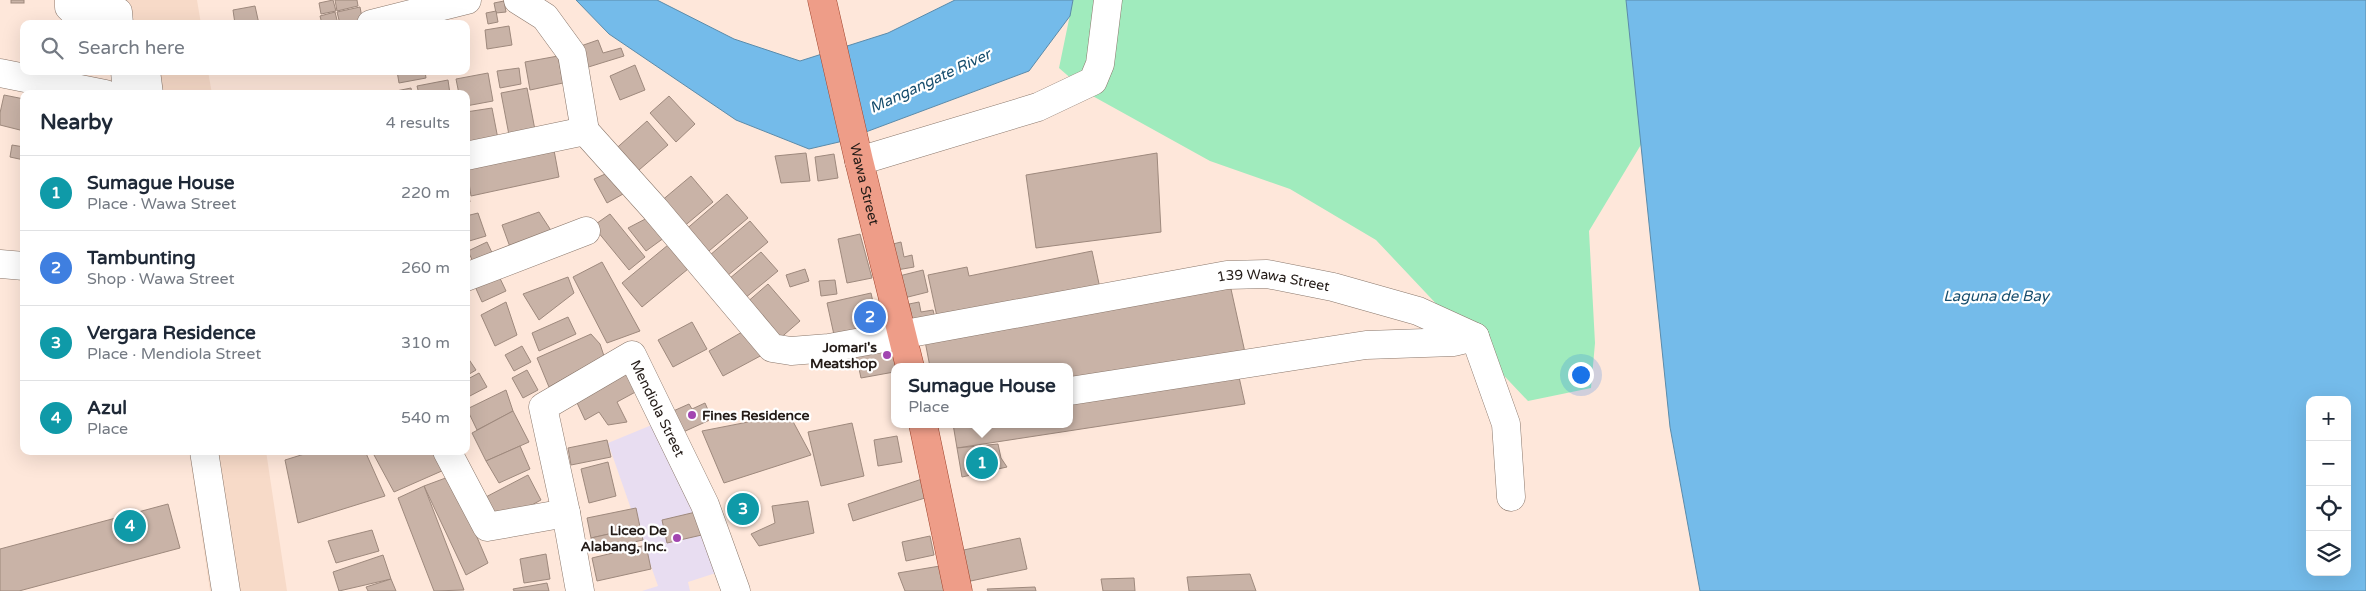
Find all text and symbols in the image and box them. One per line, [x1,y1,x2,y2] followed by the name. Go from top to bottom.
[20,20,470,75] search box
[38,34,66,62] icon: search
[78,37,185,59] text: Search here
[867,44,995,117] water label: Mangangate River
[40,110,113,135] text: Nearby
[386,113,450,133] text: 4 results
[847,141,883,228] street label: Wawa Street
[87,172,235,194] text: Sumague House
[51,183,61,203] text: 1
[401,183,450,203] text: 220 m
[87,194,236,214] text: Place · Wawa Street
[87,247,196,269] text: Tambunting
[51,258,61,278] text: 2
[401,258,450,278] text: 260 m
[1215,265,1332,295] street label: 139 Wawa Street
[87,269,235,289] text: Shop · Wawa Street
[1943,287,2051,305] water label: Laguna de Bay
[854,298,886,336] pin: 2
[87,322,256,344] text: Vergara Residence
[51,333,61,353] text: 3
[401,333,450,353] text: 310 m
[810,339,877,372] place label: Jomari's Meatshop
[87,344,261,364] text: Place · Mendiola Street
[881,349,893,361] marker: Jomari's Meatshop
[627,357,689,460] street label: Mendiola Street
[1568,362,1594,388] your location
[891,363,1073,428] popup
[908,375,1056,397] text: Sumague House
[2306,396,2351,576] map controls
[2306,396,2351,441] button: +
[87,397,127,419] text: Azul
[908,397,949,417] text: Place
[702,407,809,424] place label: Fines Residence
[51,408,61,428] text: 4
[401,408,450,428] text: 540 m
[686,409,698,421] marker: Fines Residence
[87,419,128,439] text: Place
[2306,441,2351,486] button: −
[966,444,998,482] pin: 1
[2306,486,2351,531] button: locate
[727,490,759,528] pin: 3
[114,507,146,545] pin: 4
[580,522,667,555] place label: Liceo De Alabang, Inc.
[2306,531,2351,576] button: layers
[671,532,683,544] marker: Liceo De Alabang, Inc.

